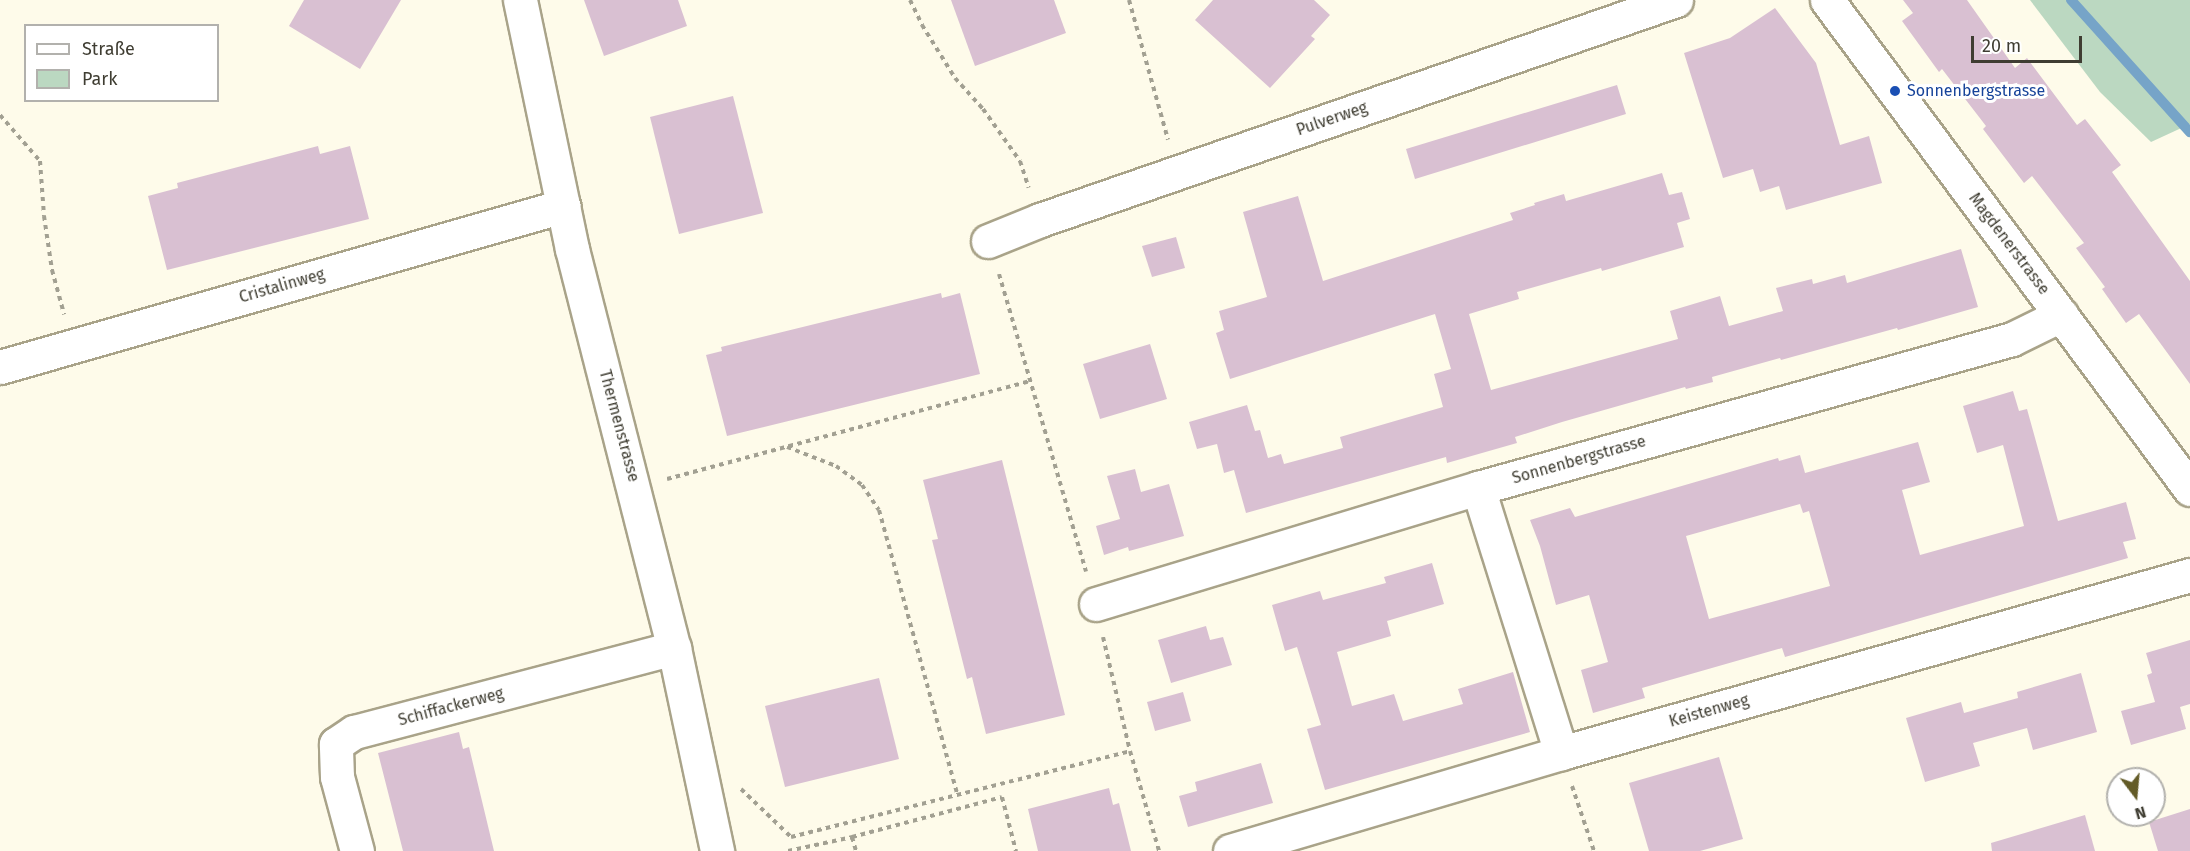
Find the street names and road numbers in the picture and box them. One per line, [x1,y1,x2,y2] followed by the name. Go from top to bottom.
[1294,98,1370,140] street label: Pulverweg
[1965,189,2053,299] street label: Magdenerstrasse
[237,265,327,307] street label: Cristalinweg
[595,368,643,484] street label: Thermenstrasse
[1510,432,1648,488] street label: Sonnenbergstrasse
[396,684,506,730] street label: Schiffackerweg
[1667,690,1751,732] street label: Keistenweg

